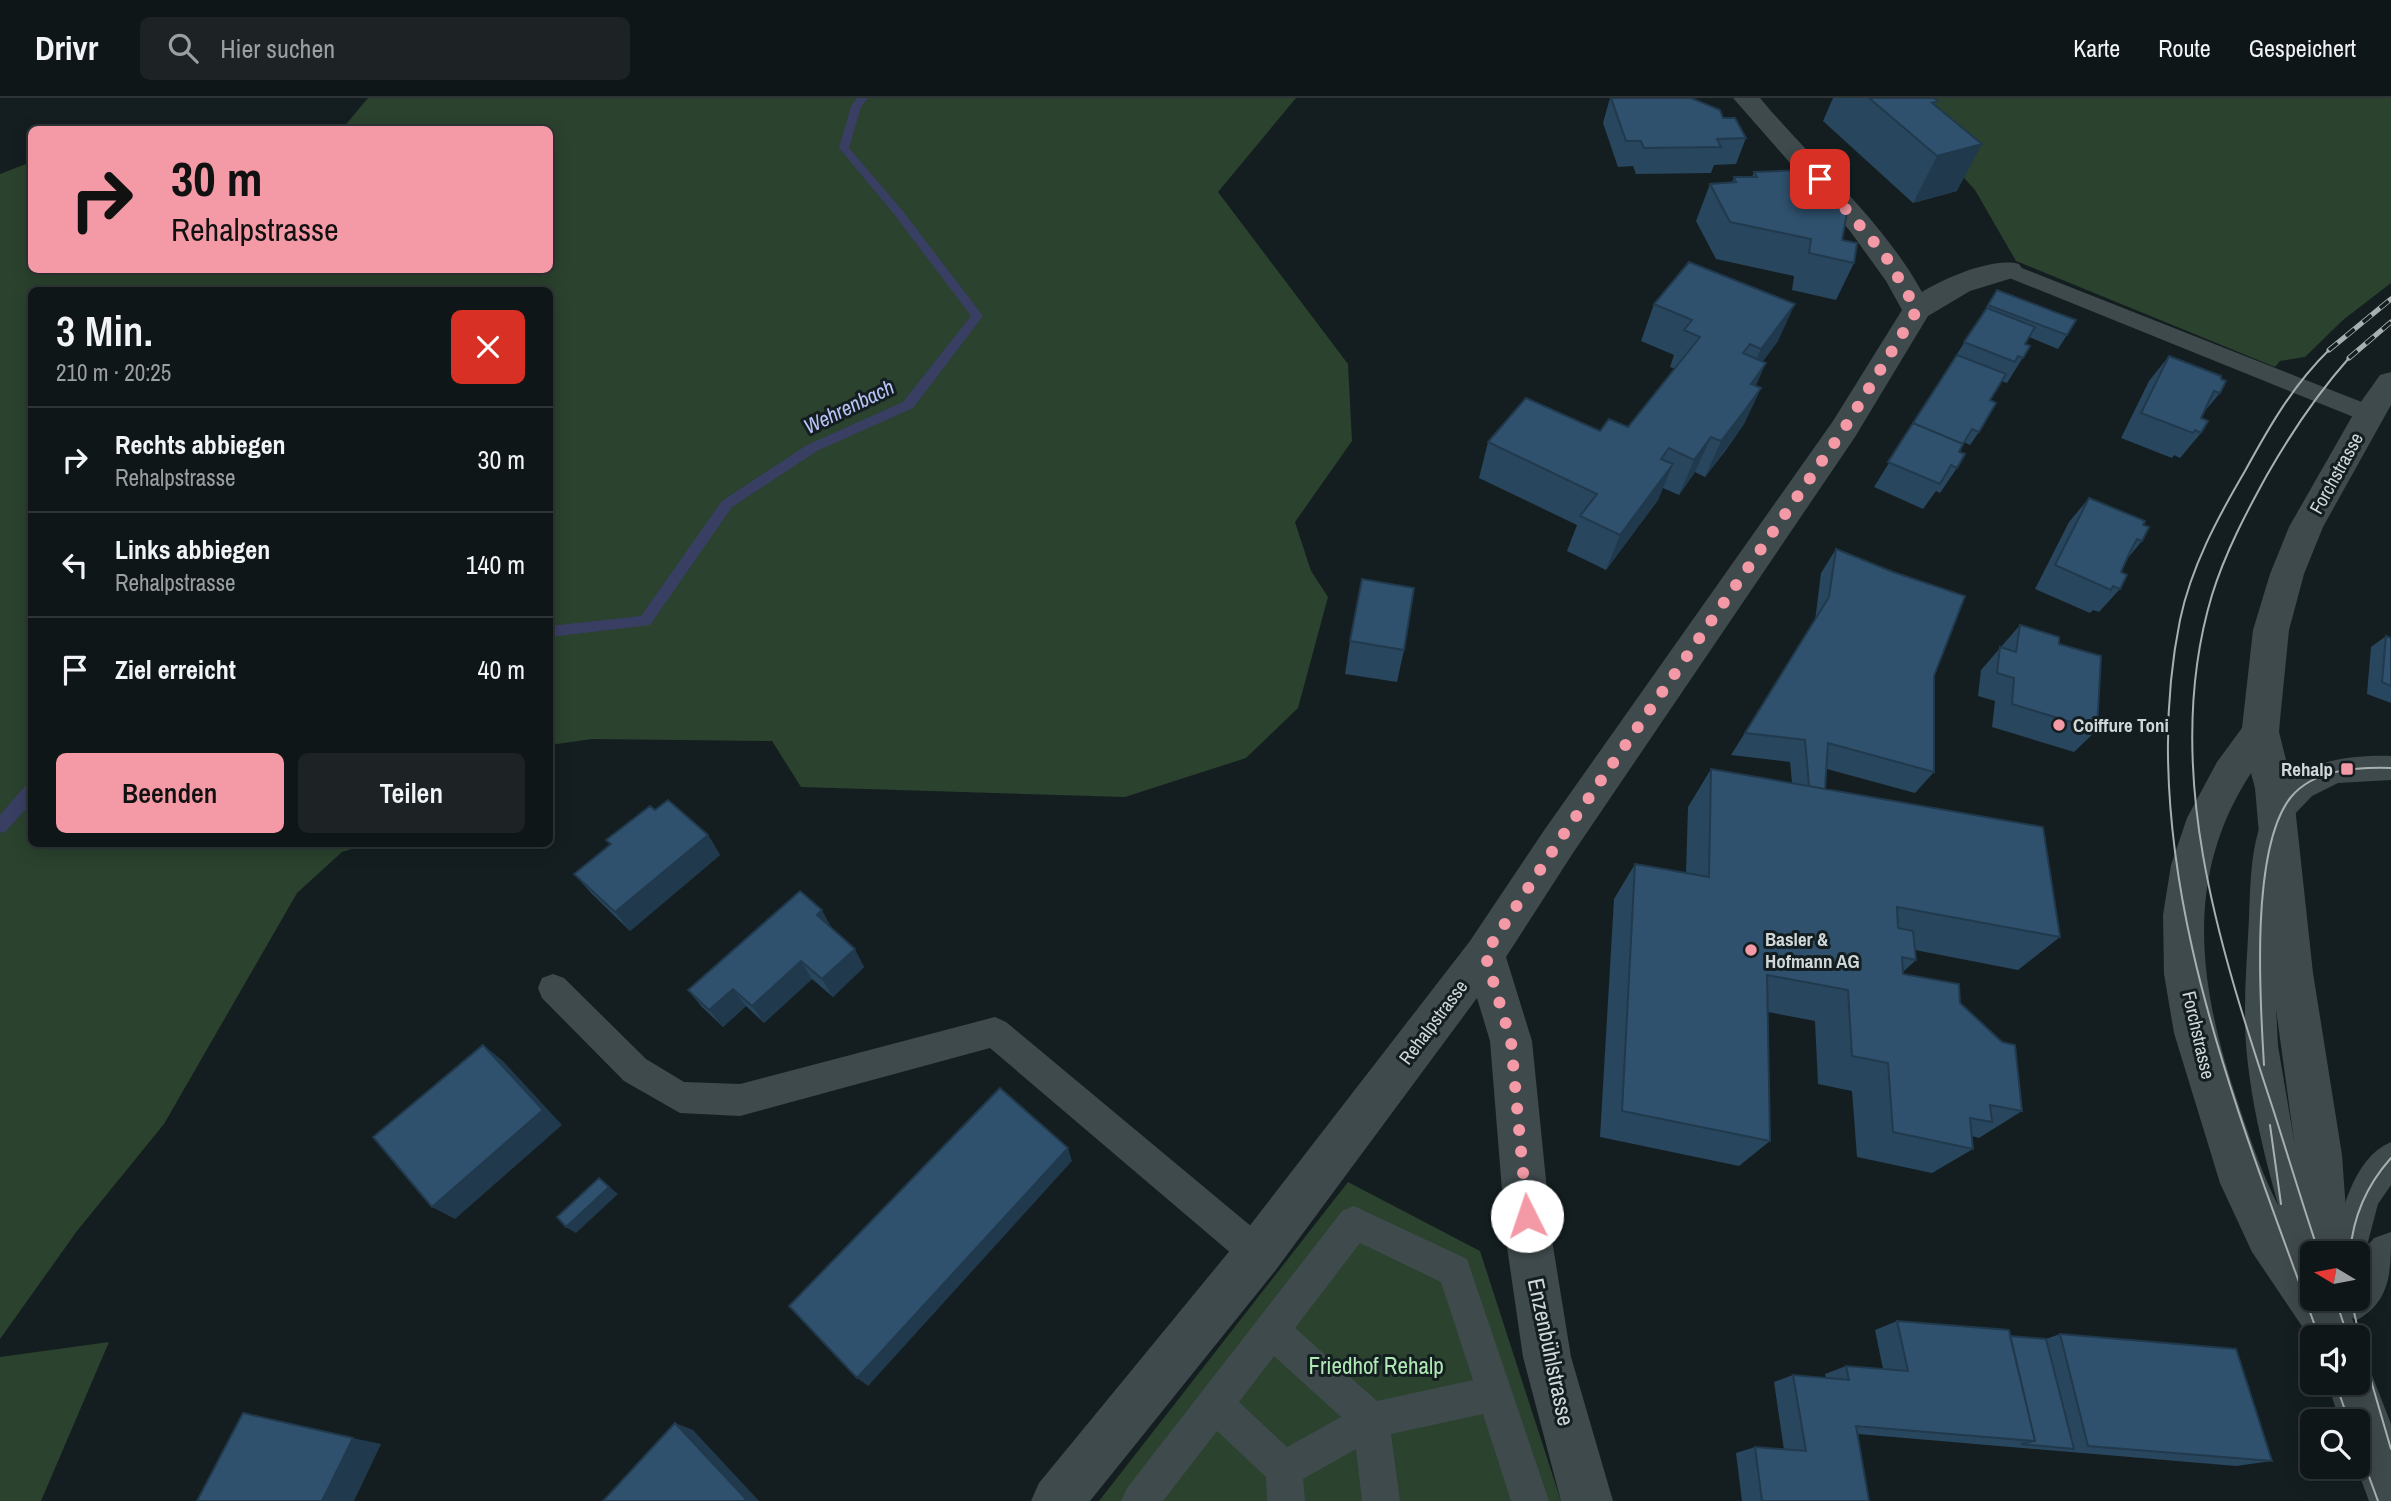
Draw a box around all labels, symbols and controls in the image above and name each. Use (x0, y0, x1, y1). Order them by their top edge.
search box (140, 17, 630, 80)
text: Drivr (35, 26, 98, 70)
icon: search (164, 29, 202, 67)
text: Hier suchen (220, 31, 335, 66)
text: Karte (2073, 32, 2120, 64)
text: Route (2158, 32, 2211, 64)
text: Gespeichert (2249, 32, 2356, 64)
text: 30 m (171, 145, 263, 211)
pin (1790, 149, 1850, 209)
icon: right (56, 154, 147, 245)
icon: arrive (1801, 160, 1839, 198)
text: Rehalpstrasse (171, 208, 339, 251)
text: 3 Min. (56, 303, 153, 359)
button: close (451, 310, 525, 384)
text: 210 m · 20:25 (56, 357, 171, 388)
water label: Wehrenbach (799, 372, 899, 441)
text: Rechts abbiegen (115, 427, 286, 462)
street label: Forchstrasse (2303, 428, 2369, 518)
icon: right (56, 441, 94, 479)
text: 30 m (478, 442, 525, 477)
text: Rehalpstrasse (115, 462, 236, 493)
text: Links abbiegen (115, 532, 270, 567)
icon: left (56, 546, 94, 584)
text: 140 m (466, 547, 525, 582)
text: Rehalpstrasse (115, 567, 236, 598)
icon: arrive (56, 651, 94, 689)
text: Ziel erreicht (115, 652, 236, 687)
text: 40 m (478, 652, 525, 687)
place label: Coiffure Toni (2073, 712, 2169, 738)
marker: Coiffure Toni (2051, 717, 2067, 733)
button: Beenden (56, 753, 284, 833)
button: Teilen (298, 753, 525, 833)
place label: Rehalp (2281, 756, 2333, 782)
marker: Rehalp (2339, 761, 2355, 777)
place label: Basler & Hofmann AG (1765, 926, 1860, 974)
marker: Basler & Hofmann AG (1743, 942, 1759, 958)
street label: Rehalpstrasse (1393, 974, 1473, 1070)
street label: Forchstrasse (2176, 989, 2222, 1081)
position arrow (1490, 1179, 1564, 1253)
north arrow (2300, 1241, 2370, 1311)
map controls (2300, 1241, 2370, 1479)
street label: Enzenbühlstrasse (1521, 1275, 1582, 1428)
button: sound (2300, 1325, 2370, 1395)
park label: Friedhof Rehalp (1308, 1350, 1444, 1381)
button: search (2300, 1409, 2370, 1479)

